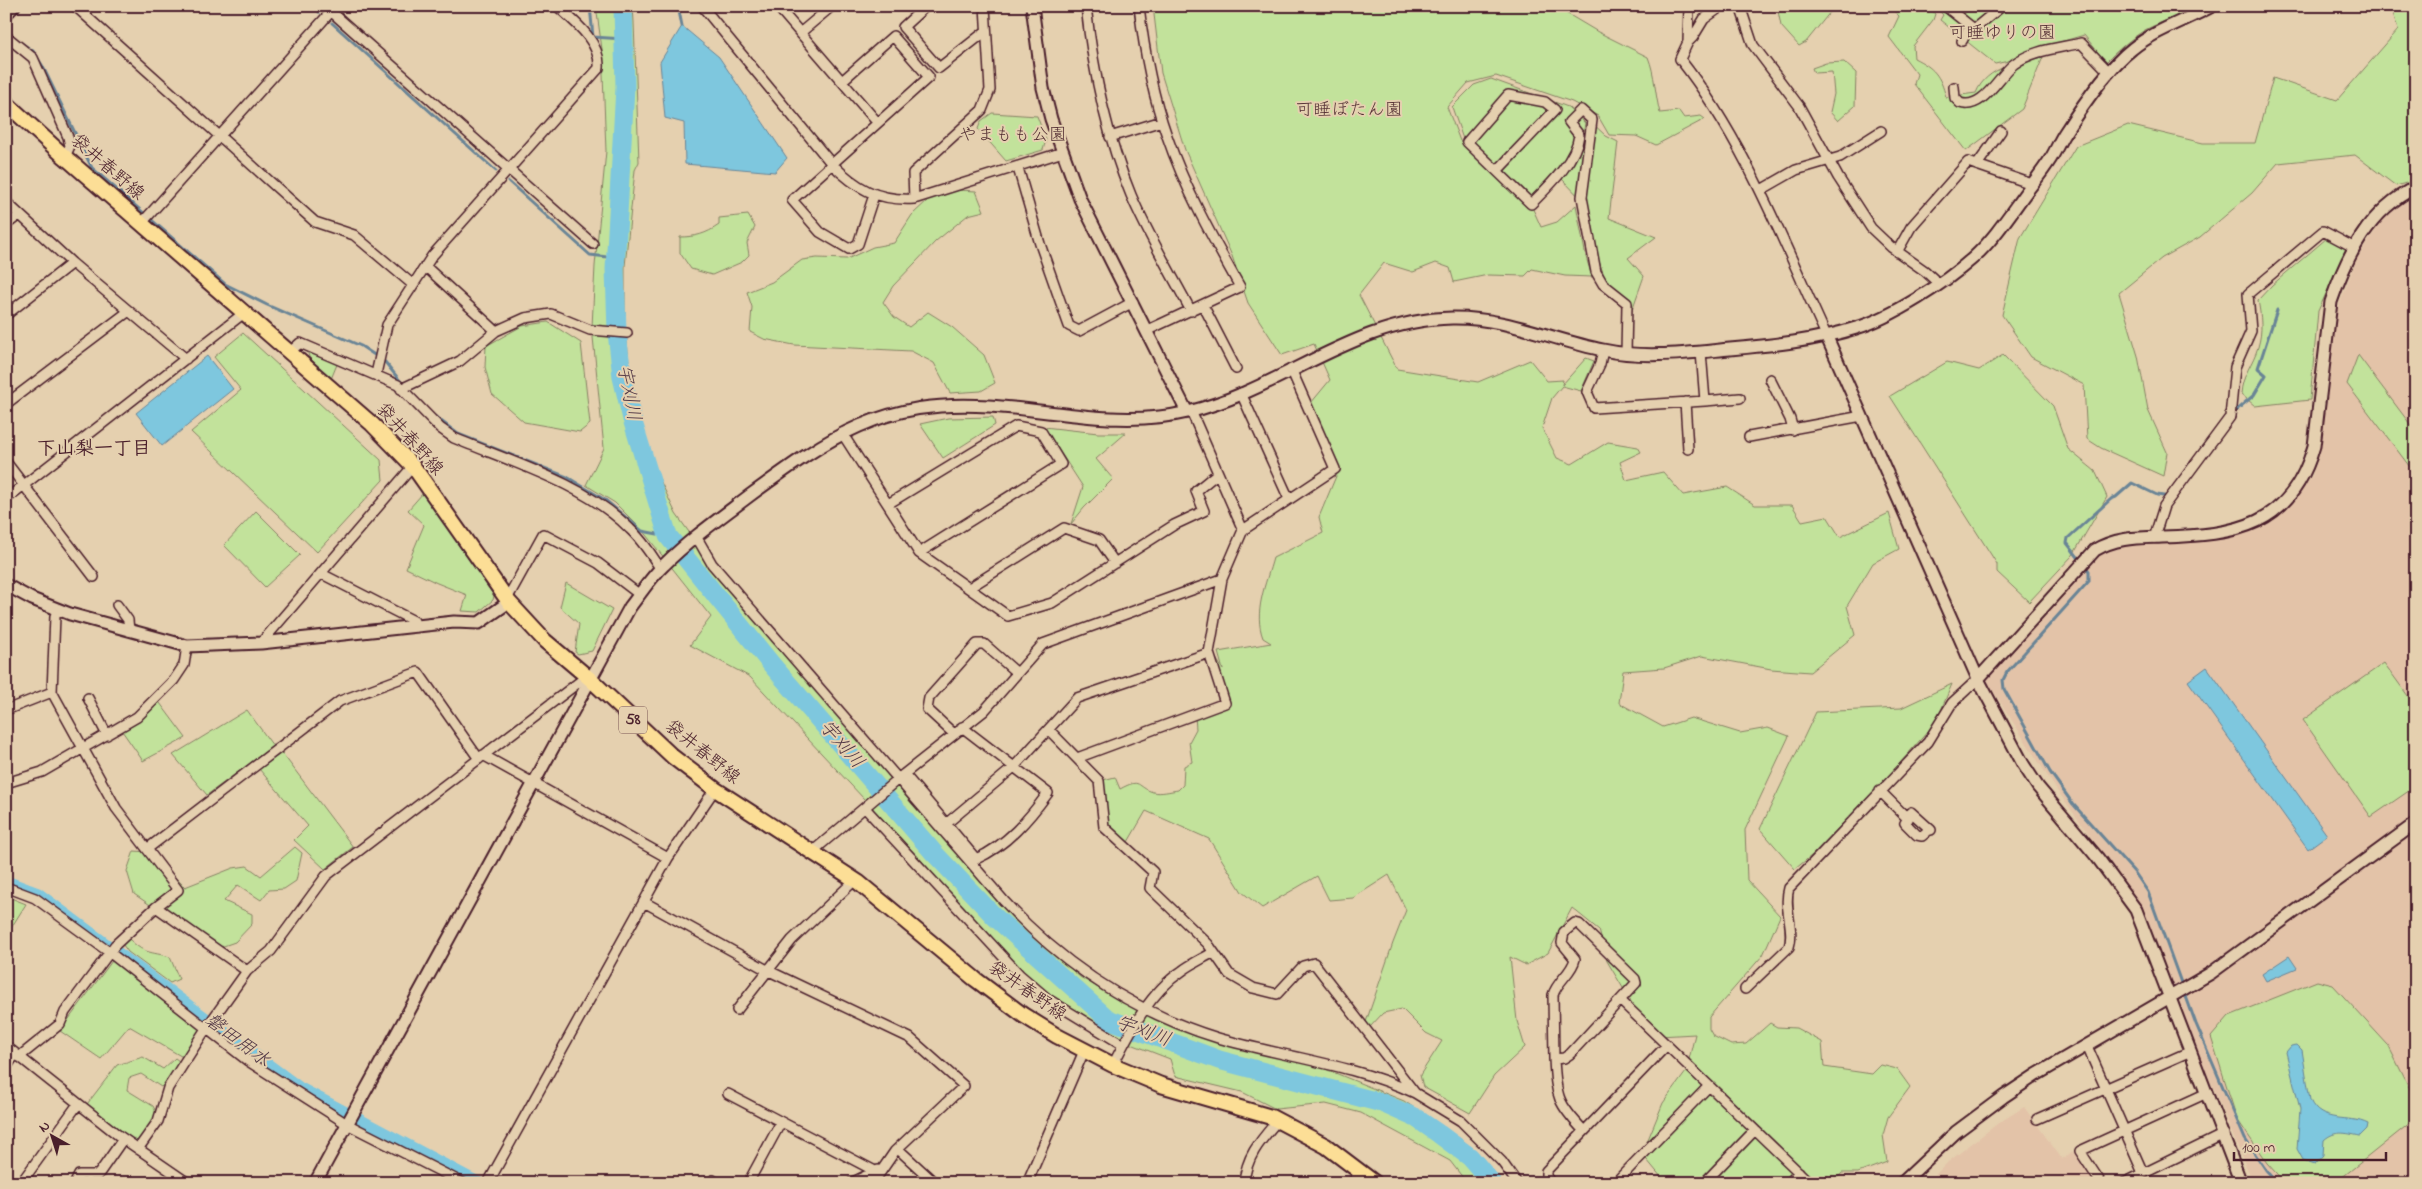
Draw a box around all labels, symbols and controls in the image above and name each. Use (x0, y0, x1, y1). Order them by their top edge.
park label: 可睡ゆりの園 (1948, 21, 2056, 47)
park label: 可睡ぼたん園 (1295, 98, 1403, 124)
park label: やまもも公園 (959, 123, 1067, 149)
street label: 袋井春野線 (65, 129, 149, 207)
water label: 宇刈川 (609, 362, 647, 424)
street label: 袋井春野線 (369, 398, 449, 482)
district label: 下山梨一丁目 (37, 436, 151, 463)
road number: 58 (619, 706, 647, 734)
street label: 袋井春野線 (659, 715, 745, 791)
water label: 宇刈川 (812, 715, 870, 775)
street label: 袋井春野線 (983, 956, 1071, 1028)
water label: 磐田用水 (199, 1007, 275, 1075)
water label: 宇刈川 (1112, 1010, 1174, 1054)
north arrow (28, 1112, 78, 1162)
text: N (34, 1116, 55, 1138)
scale bar (2234, 1129, 2387, 1161)
text: 100 m (2242, 1137, 2275, 1159)

